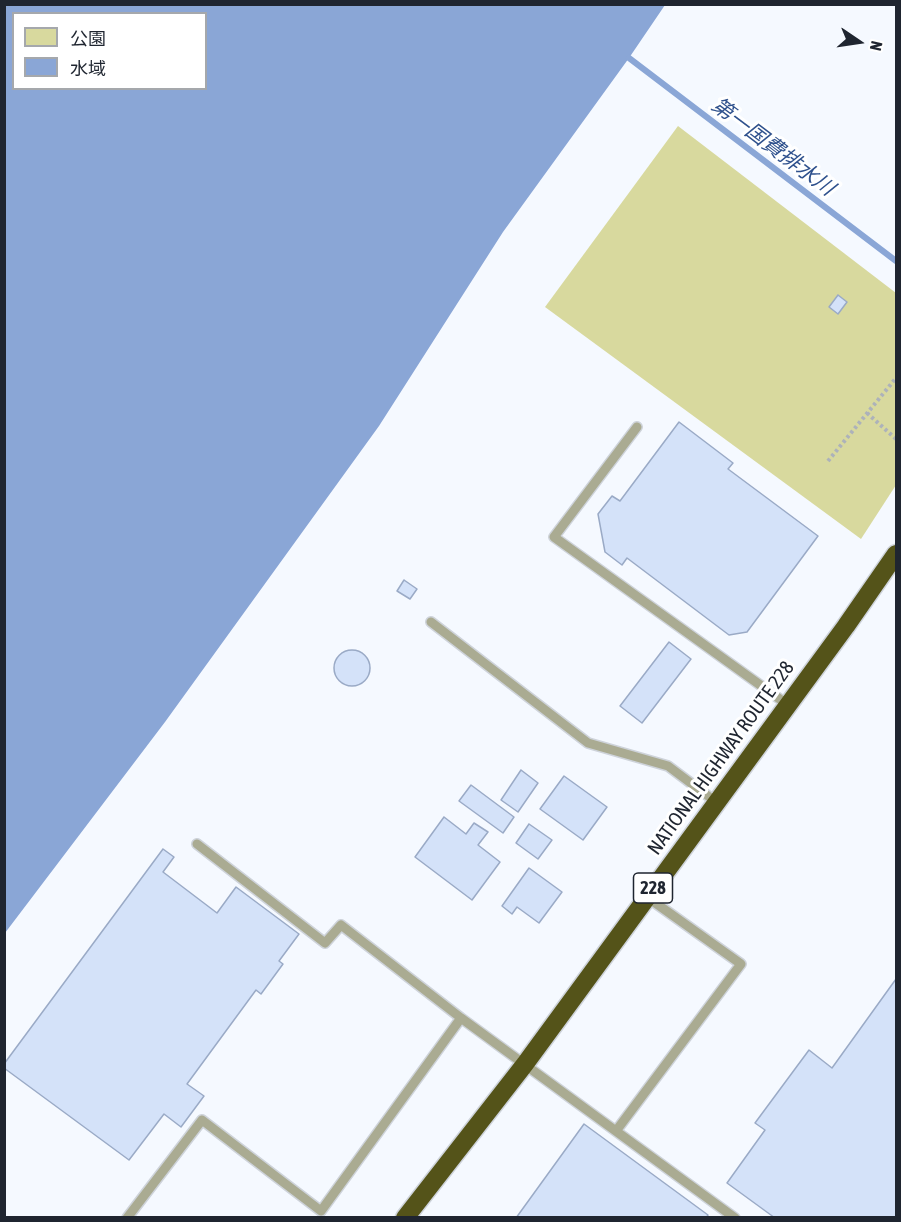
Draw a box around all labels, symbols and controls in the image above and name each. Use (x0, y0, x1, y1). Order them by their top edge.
legend (12, 12, 207, 90)
north arrow (829, 12, 889, 72)
text: 公園 (70, 28, 106, 49)
text: N (867, 39, 886, 53)
text: 水域 (70, 58, 106, 79)
water label: 第一国費排水川 (707, 93, 839, 201)
street label: NATIONAL HIGHWAY ROUTE 228 (643, 657, 799, 859)
road number: 228 (634, 873, 672, 903)

